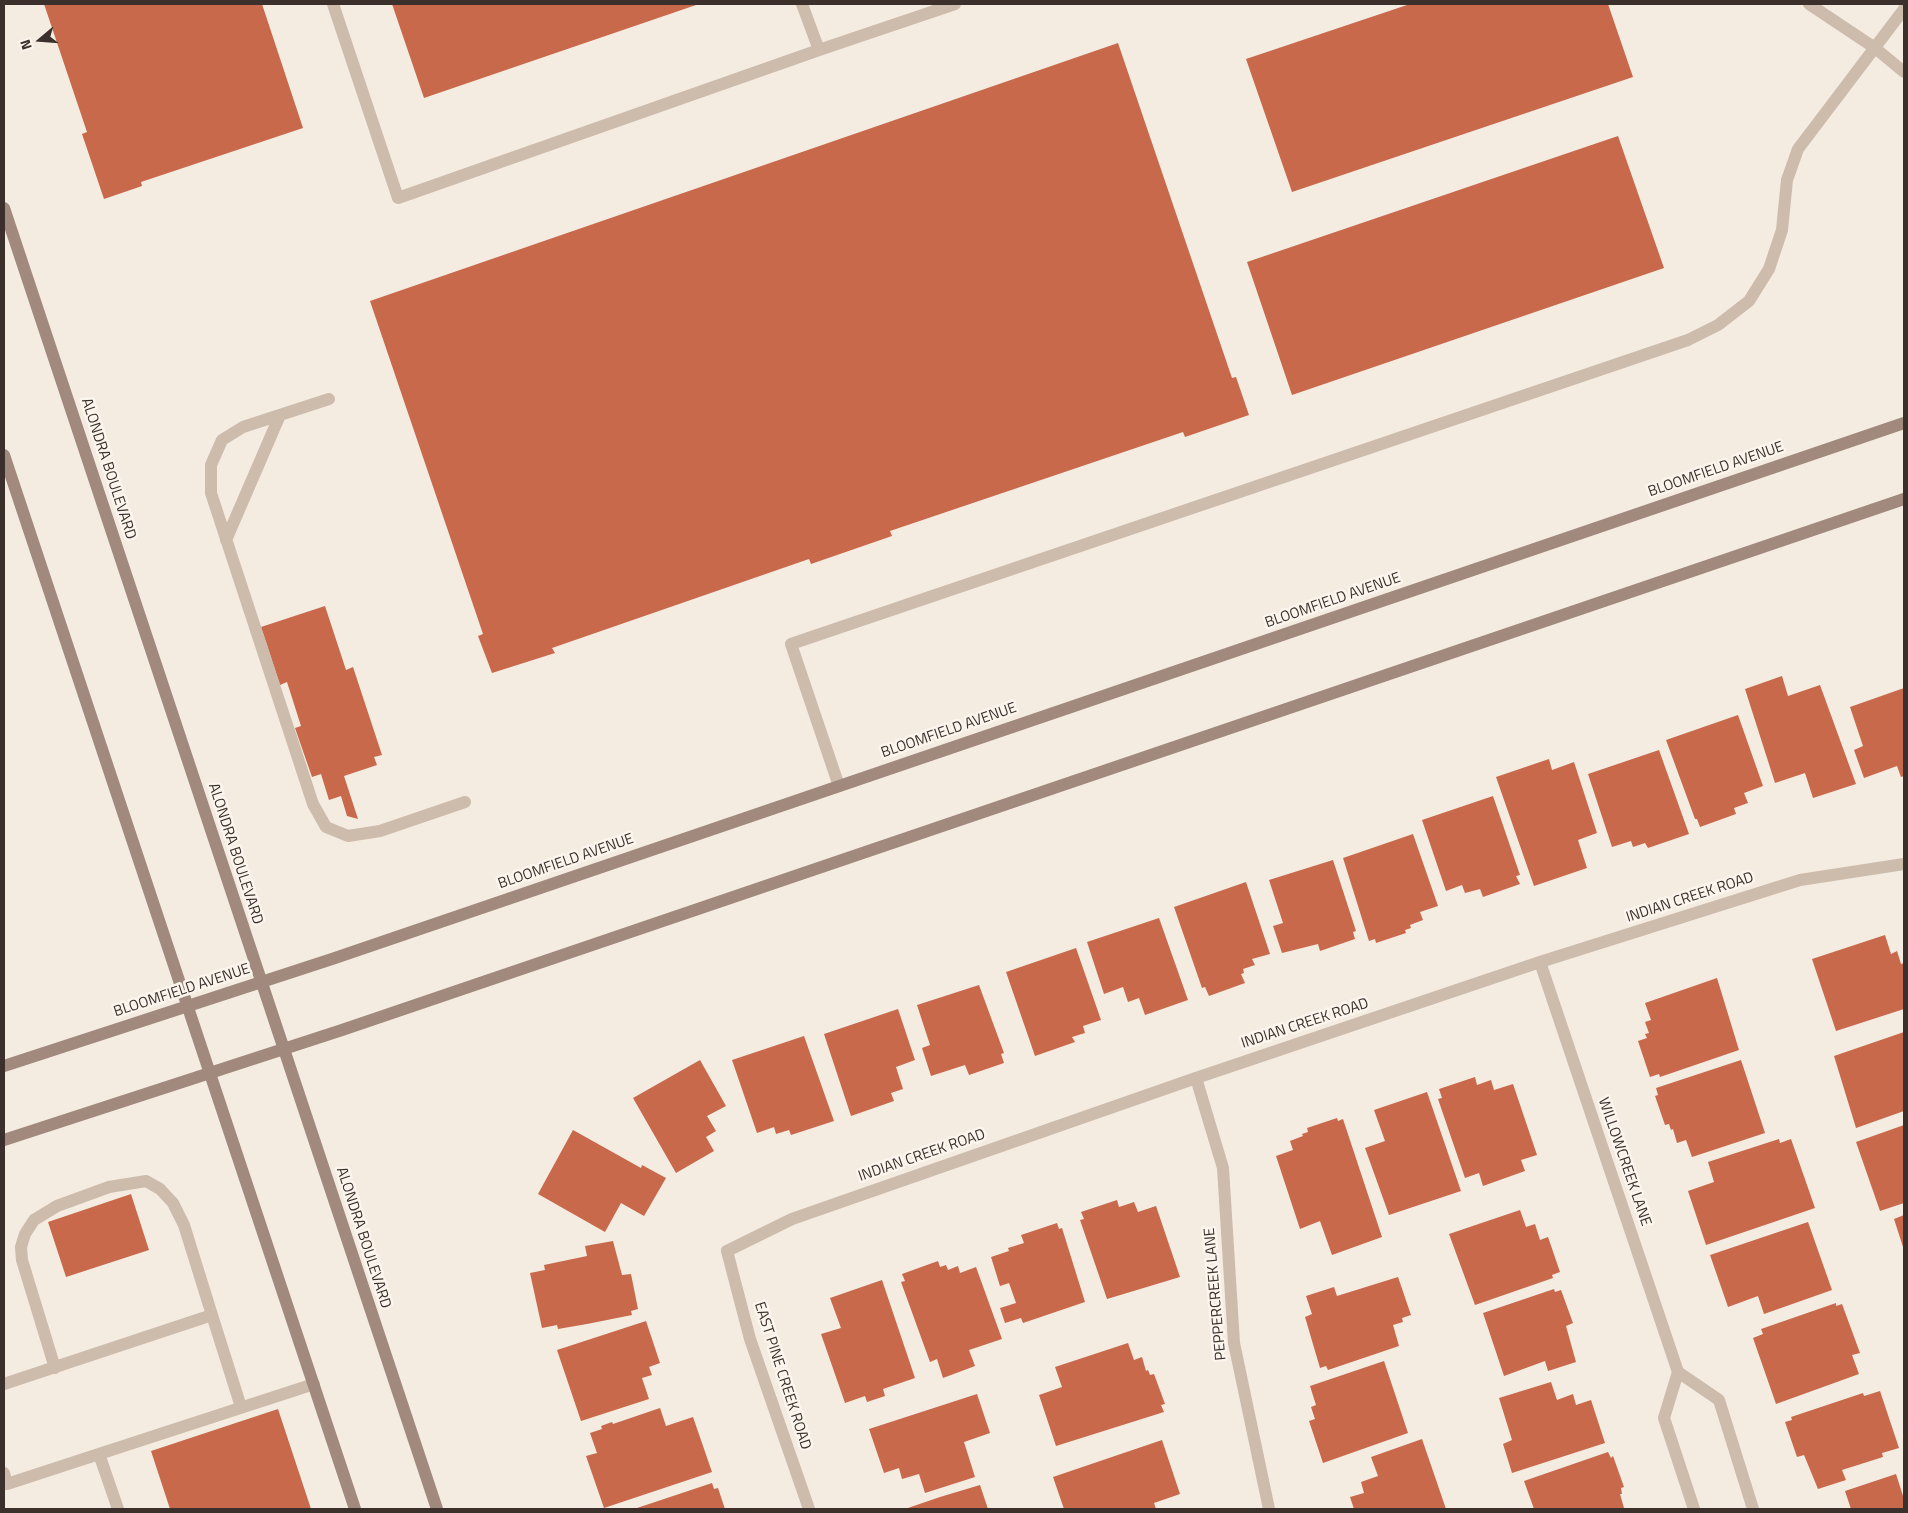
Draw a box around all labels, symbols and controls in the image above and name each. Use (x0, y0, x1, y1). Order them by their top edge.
north arrow (15, 15, 65, 65)
text: N (14, 37, 37, 53)
street label: ALONDRA BOULEVARD (77, 396, 139, 542)
street label: BLOOMFIELD AVENUE (1646, 438, 1786, 502)
street label: BLOOMFIELD AVENUE (1263, 569, 1403, 633)
street label: BLOOMFIELD AVENUE (879, 699, 1019, 763)
street label: ALONDRA BOULEVARD (204, 781, 266, 927)
street label: BLOOMFIELD AVENUE (496, 830, 636, 894)
street label: INDIAN CREEK ROAD (1624, 869, 1756, 927)
street label: BLOOMFIELD AVENUE (112, 960, 252, 1022)
street label: INDIAN CREEK ROAD (1239, 995, 1371, 1053)
street label: WILLOWCREEK LANE (1594, 1095, 1654, 1229)
street label: INDIAN CREEK ROAD (856, 1126, 988, 1186)
street label: ALONDRA BOULEVARD (332, 1165, 394, 1311)
street label: PEPPERCREEK LANE (1201, 1227, 1231, 1361)
street label: EAST PINE CREEK ROAD (750, 1300, 814, 1452)

